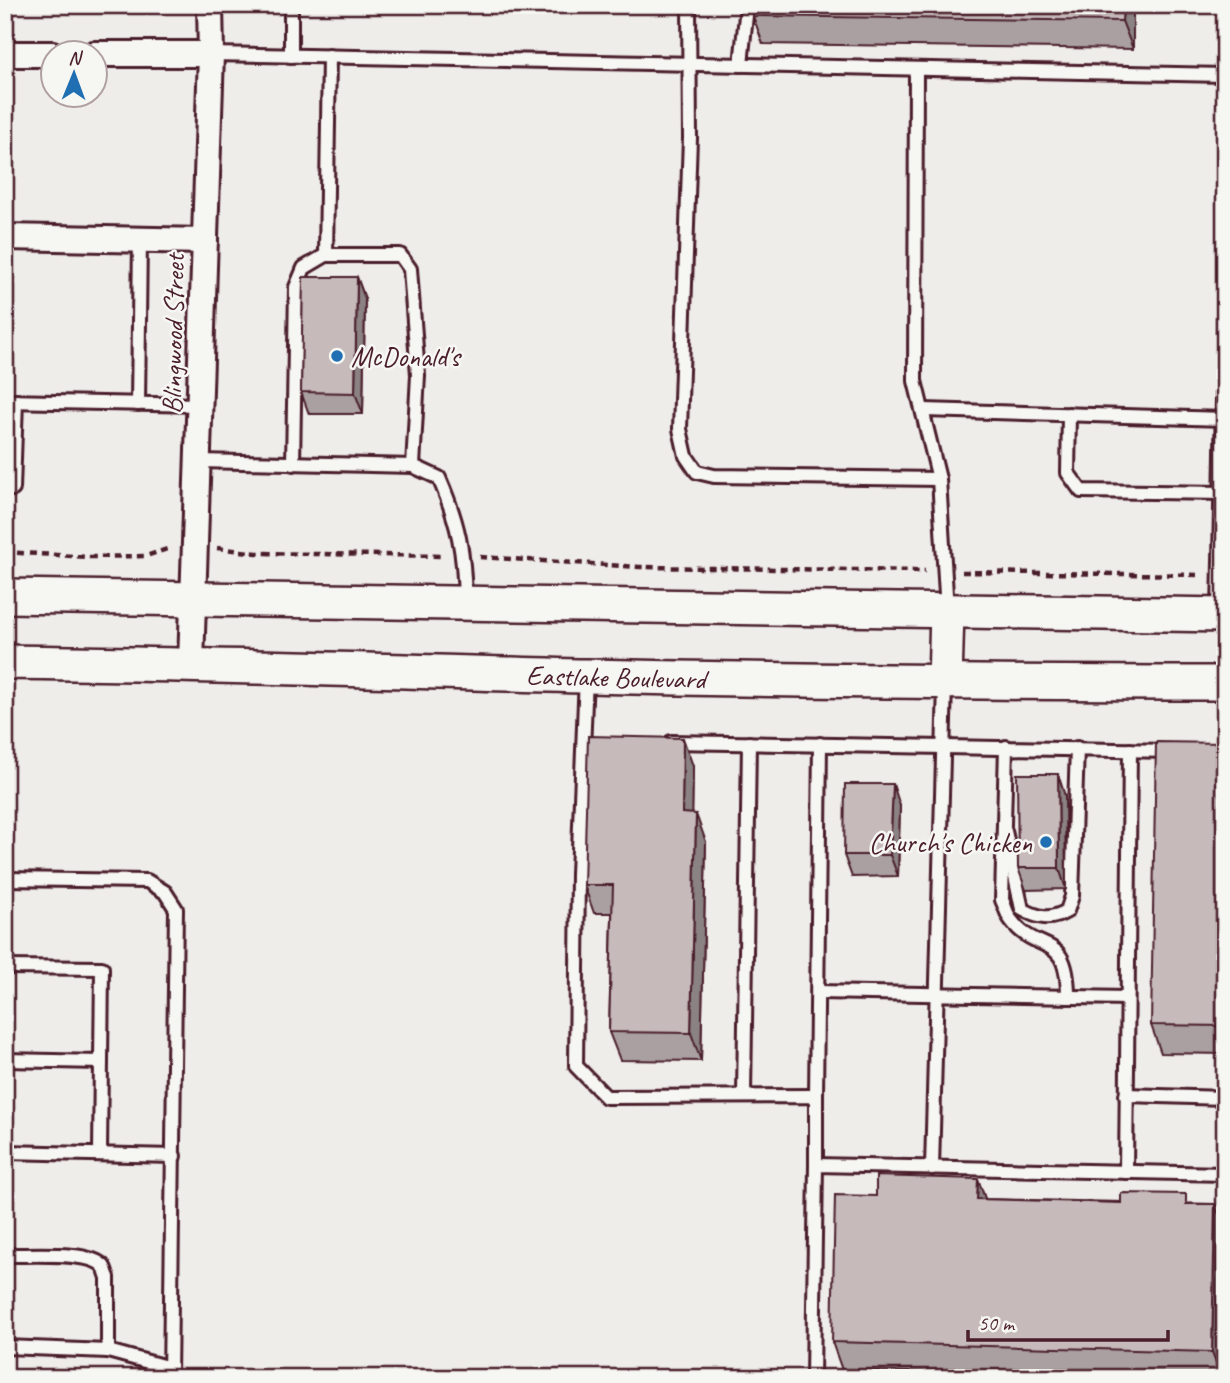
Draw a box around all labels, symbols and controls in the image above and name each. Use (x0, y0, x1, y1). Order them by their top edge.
north arrow (38, 38, 108, 108)
text: N (68, 46, 84, 70)
street label: Blingwood Street (154, 251, 192, 414)
place label: McDonald's (351, 339, 462, 374)
marker: McDonald's (329, 348, 345, 364)
street label: Eastlake Boulevard (526, 657, 710, 696)
place label: Church's Chicken (869, 825, 1032, 860)
marker: Church's Chicken (1038, 834, 1054, 850)
scale bar (968, 1299, 1167, 1343)
text: 50 m (978, 1310, 1016, 1336)

